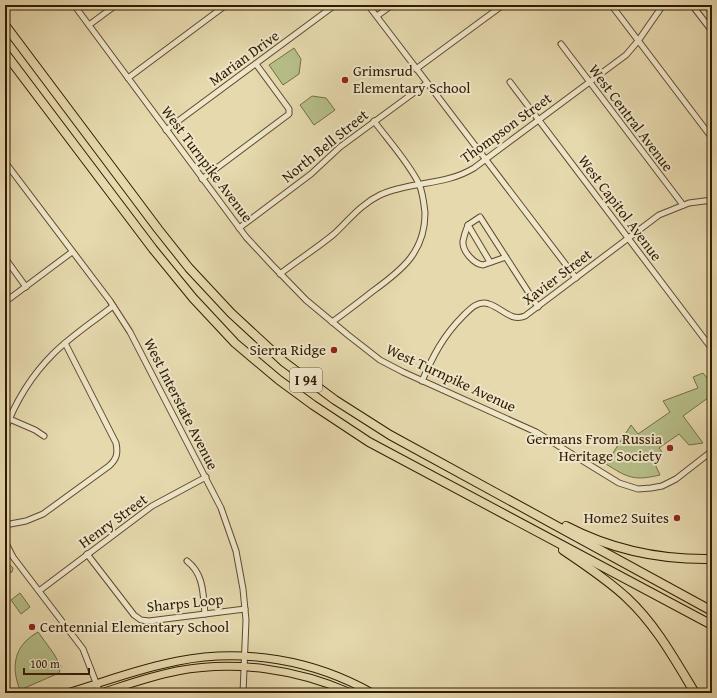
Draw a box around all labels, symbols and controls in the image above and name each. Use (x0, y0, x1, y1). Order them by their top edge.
street label: Marian Drive (204, 25, 283, 90)
place label: Grimsrud Elementary School (353, 60, 471, 98)
street label: West Central Avenue (584, 60, 679, 176)
marker: Grimsrud Elementary School (340, 75, 350, 85)
street label: Thompson Street (456, 87, 556, 168)
street label: West Turnpike Avenue (157, 101, 258, 226)
street label: North Bell Street (277, 104, 373, 187)
street label: West Capitol Avenue (574, 150, 667, 265)
street label: Xavier Street (518, 243, 596, 310)
street label: West Interstate Avenue (139, 334, 224, 473)
street label: West Turnpike Avenue (383, 338, 520, 417)
place label: Sierra Ridge (249, 339, 326, 360)
marker: Sierra Ridge (329, 345, 339, 355)
road number: I 94 (290, 368, 322, 392)
place label: Germans From Russia Heritage Society (526, 428, 663, 466)
marker: Germans From Russia Heritage Society (665, 443, 675, 453)
street label: Henry Street (74, 488, 152, 553)
place label: Home2 Suites (584, 507, 669, 528)
marker: Home2 Suites (672, 513, 682, 523)
street label: Sharps Loop (146, 588, 224, 617)
place label: Centennial Elementary School (40, 616, 229, 637)
marker: Centennial Elementary School (27, 622, 37, 632)
scale bar (24, 650, 89, 676)
text: 100 m (30, 655, 60, 672)

